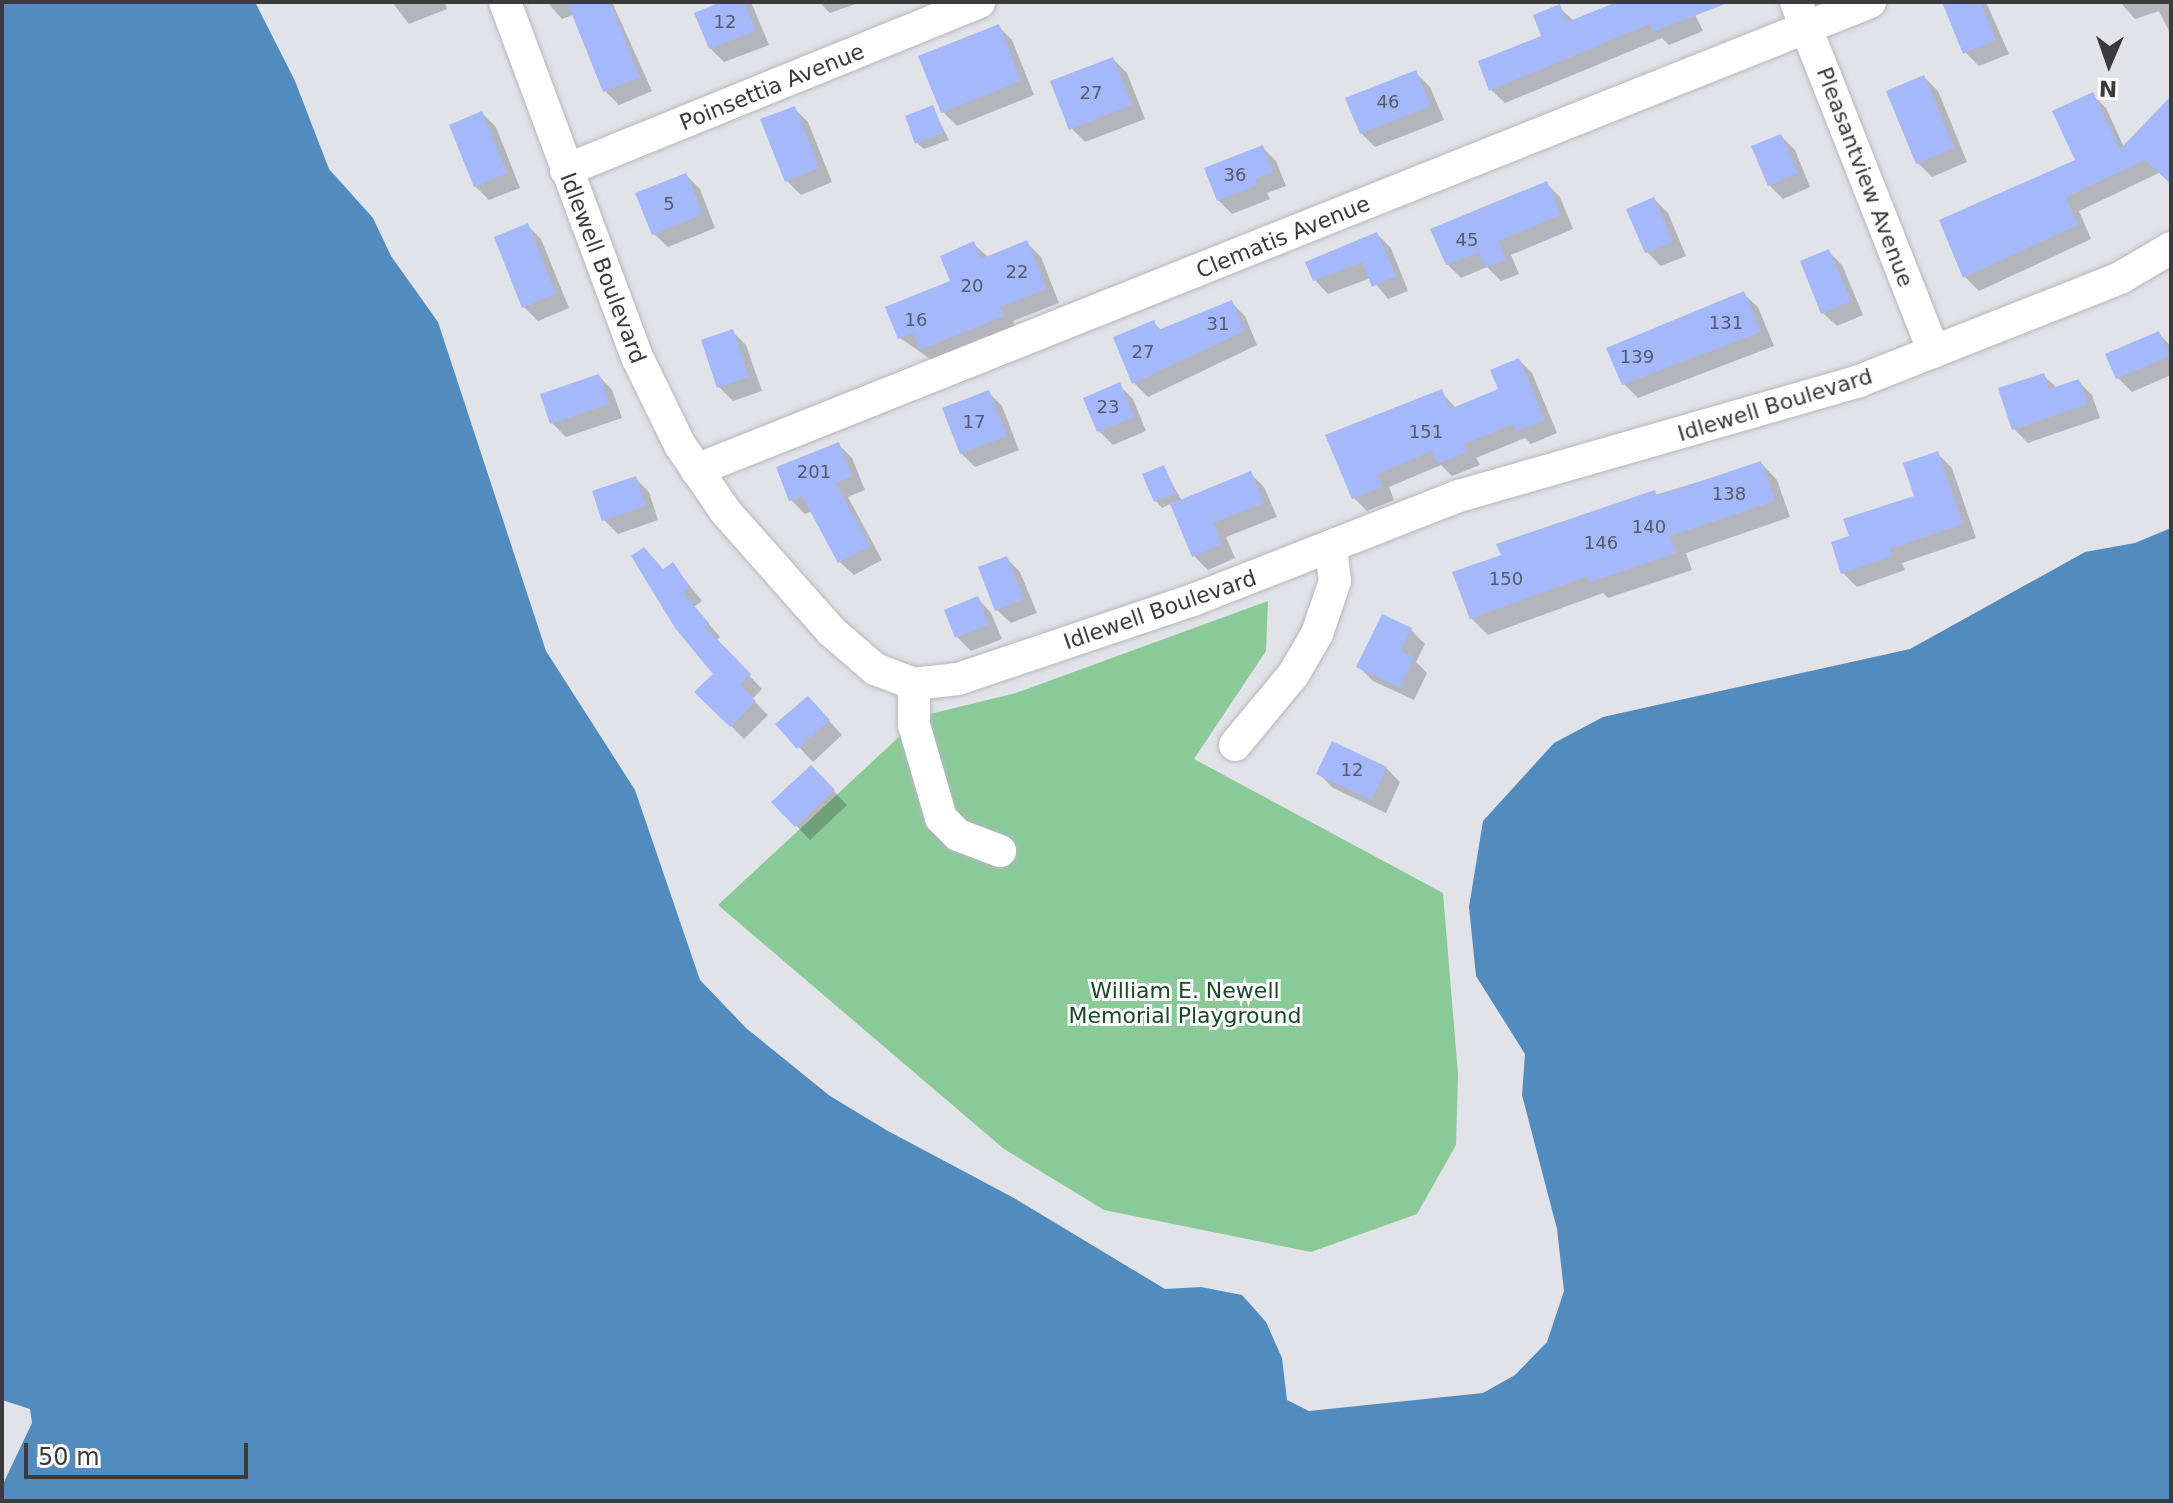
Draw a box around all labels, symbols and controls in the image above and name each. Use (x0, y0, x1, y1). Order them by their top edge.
house number: 12 (714, 11, 736, 33)
north arrow (2069, 24, 2149, 104)
street label: Poinsettia Avenue (676, 38, 868, 136)
street label: Pleasantview Avenue (1811, 63, 1919, 291)
text: N (2099, 76, 2118, 101)
house number: 27 (1080, 82, 1102, 104)
house number: 46 (1377, 91, 1399, 113)
house number: 36 (1224, 164, 1246, 186)
street label: Idlewell Boulevard (554, 169, 652, 367)
street label: Clematis Avenue (1192, 190, 1374, 284)
house number: 5 (663, 193, 675, 215)
house number: 45 (1456, 229, 1478, 251)
house number: 22 (1006, 261, 1028, 283)
house number: 20 (961, 275, 983, 297)
house number: 16 (905, 309, 927, 331)
house number: 131 (1709, 312, 1743, 334)
house number: 31 (1207, 313, 1229, 335)
house number: 27 (1132, 341, 1154, 363)
house number: 139 (1620, 346, 1654, 368)
street label: Idlewell Boulevard (1674, 363, 1876, 447)
house number: 23 (1097, 396, 1119, 418)
house number: 17 (963, 411, 985, 433)
house number: 151 (1409, 421, 1443, 443)
house number: 201 (797, 461, 831, 483)
house number: 138 (1712, 483, 1746, 505)
house number: 140 (1632, 516, 1666, 538)
house number: 146 (1584, 532, 1618, 554)
street label: Idlewell Boulevard (1060, 565, 1260, 655)
house number: 150 (1489, 568, 1523, 590)
house number: 12 (1341, 759, 1363, 781)
park label: William E. Newell Memorial Playground (1069, 977, 1301, 1028)
scale bar (28, 1427, 252, 1477)
text: 50 m (38, 1443, 100, 1471)

